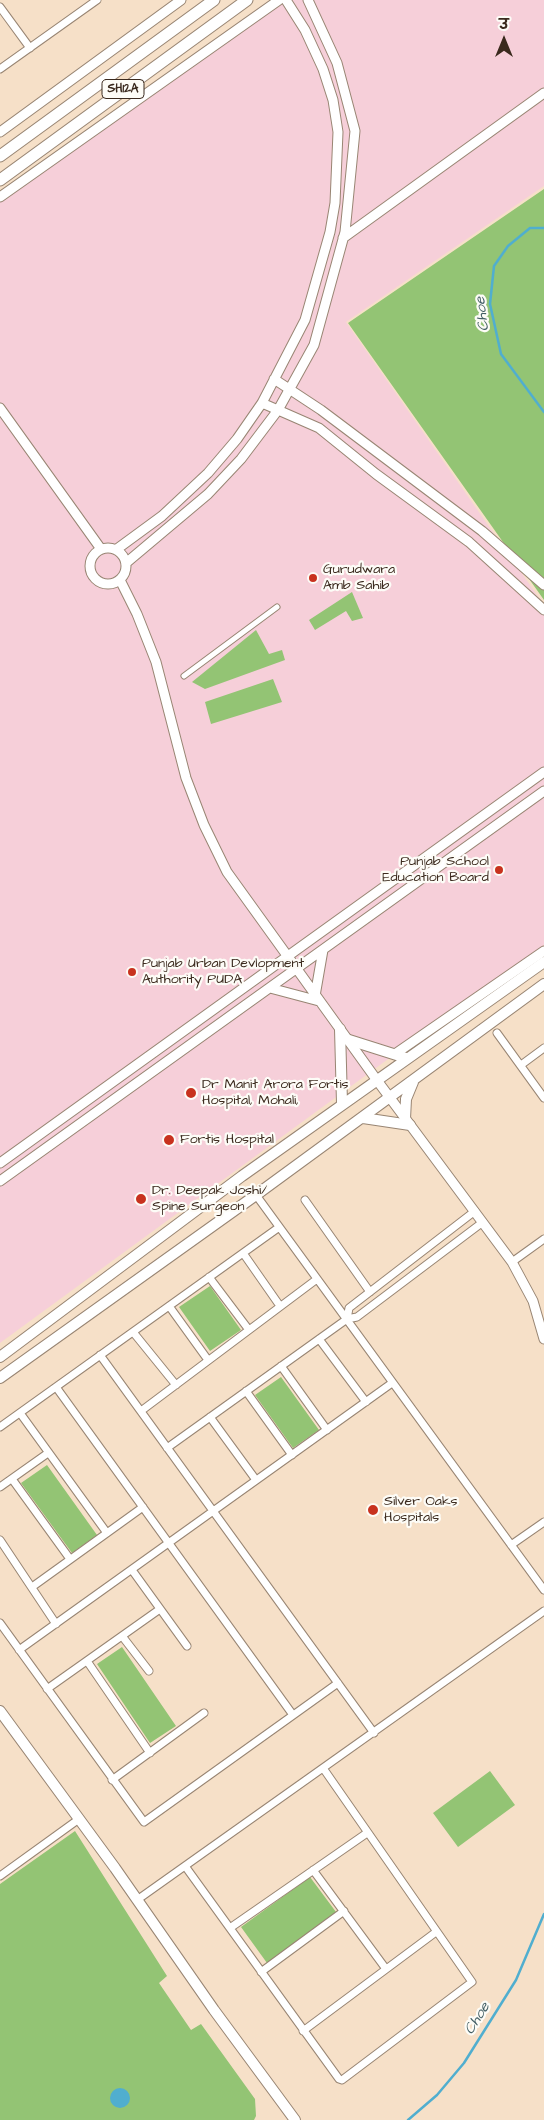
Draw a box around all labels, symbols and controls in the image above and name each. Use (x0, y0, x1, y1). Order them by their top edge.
north arrow (479, 15, 529, 65)
text: उ (499, 15, 509, 35)
road number: SH12A (102, 80, 144, 98)
water label: Choe (472, 296, 494, 332)
place label: Gurudwara Amb Sahib (323, 562, 395, 594)
marker: Gurudwara Amb Sahib (307, 572, 319, 584)
place label: Punjab School Education Board (382, 854, 489, 886)
marker: Punjab School Education Board (493, 864, 505, 876)
place label: Punjab Urban Devlopment Authority PUDA (142, 956, 304, 989)
marker: Punjab Urban Devlopment Authority PUDA (126, 966, 138, 978)
place label: Dr Manit Arora Fortis Hospital, Mohali, (202, 1077, 349, 1110)
marker: Dr Manit Arora Fortis Hospital, Mohali, (184, 1086, 198, 1100)
place label: Fortis Hospital (180, 1132, 274, 1148)
marker: Fortis Hospital (162, 1133, 176, 1147)
place label: Dr. Deepak Joshi/ Spine Surgeon (152, 1183, 267, 1216)
marker: Dr. Deepak Joshi/ Spine Surgeon (134, 1192, 148, 1206)
place label: Silver Oaks Hospitals (384, 1494, 458, 1526)
marker: Silver Oaks Hospitals (366, 1503, 380, 1517)
water label: Choe (461, 2000, 495, 2038)

